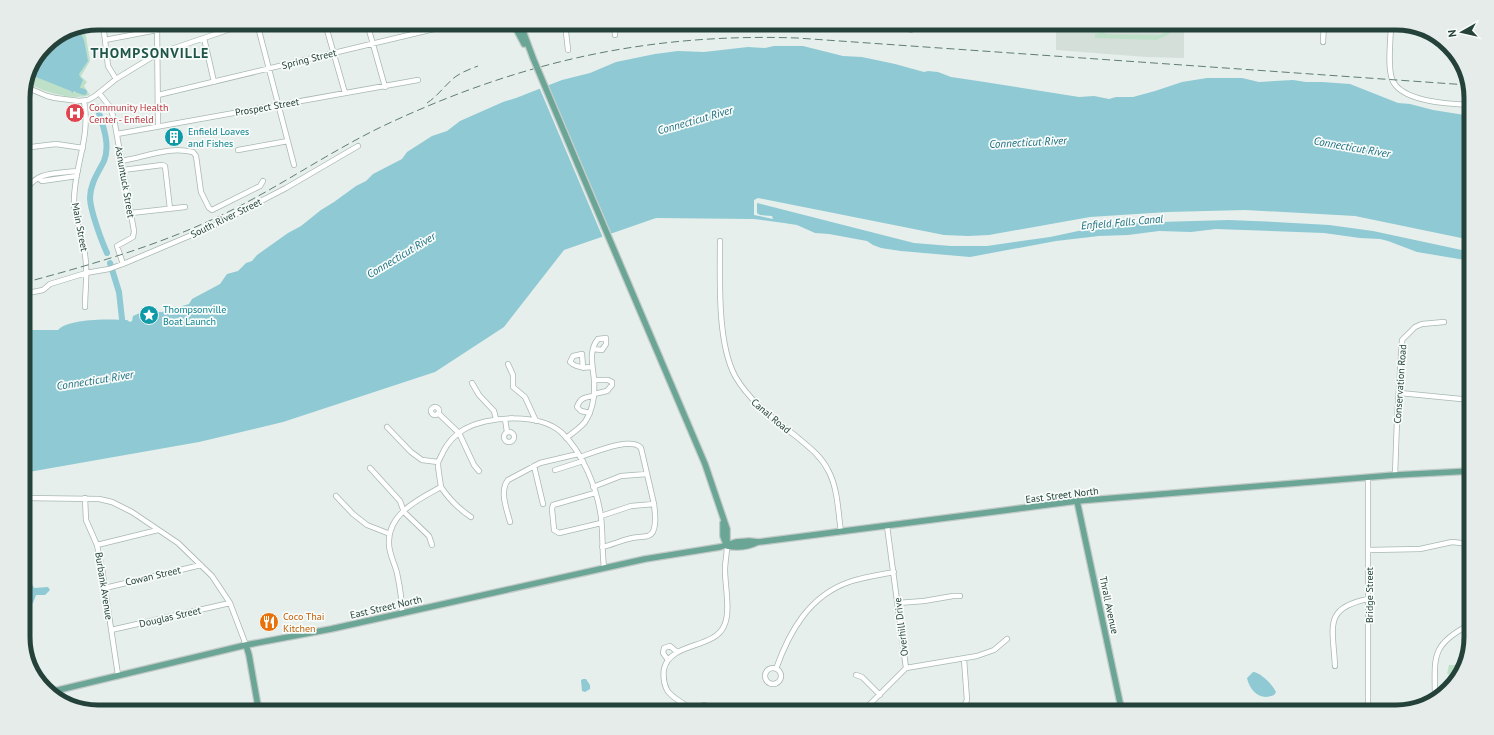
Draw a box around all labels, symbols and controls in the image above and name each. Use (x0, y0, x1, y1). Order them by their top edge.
north arrow (1442, 12, 1482, 52)
text: N (1445, 29, 1460, 38)
district label: THOMPSONVILLE (91, 44, 209, 62)
street label: Spring Street (280, 46, 338, 72)
street label: Prospect Street (234, 95, 301, 119)
place label: Community Health Center - Enfield (89, 101, 168, 126)
hospital icon: Community Health Center - Enfield (64, 102, 86, 124)
water label: Connecticut River (656, 102, 736, 137)
place label: Enfield Loaves and Fishes (188, 125, 249, 150)
building icon: Enfield Loaves and Fishes (163, 126, 185, 148)
water label: Connecticut River (989, 133, 1068, 151)
water label: Connecticut River (1313, 133, 1393, 161)
street label: Asnuntuck Street (112, 145, 138, 219)
street label: South River Street (188, 195, 264, 241)
street label: Main Street (69, 202, 91, 253)
water label: Enfield Falls Canal (1080, 211, 1164, 233)
water label: Connecticut River (364, 228, 439, 281)
place label: Thompsonville Boat Launch (163, 303, 226, 328)
place icon: Thompsonville Boat Launch (138, 304, 160, 326)
street label: Conservation Road (1391, 344, 1409, 424)
water label: Connecticut River (56, 367, 136, 393)
street label: Canal Road (749, 396, 793, 436)
street label: East Street North (1025, 484, 1099, 506)
street label: Burbank Avenue (92, 551, 116, 621)
street label: Cowan Street (124, 563, 183, 589)
street label: Bridge Street (1363, 566, 1376, 623)
street label: Thrall Avenue (1097, 575, 1121, 635)
street label: East Street North (349, 592, 423, 622)
street label: Overhill Drive (891, 597, 911, 657)
street label: Douglas Street (138, 603, 203, 630)
place label: Coco Thai Kitchen (283, 610, 324, 635)
restaurant icon: Coco Thai Kitchen (258, 611, 280, 633)

